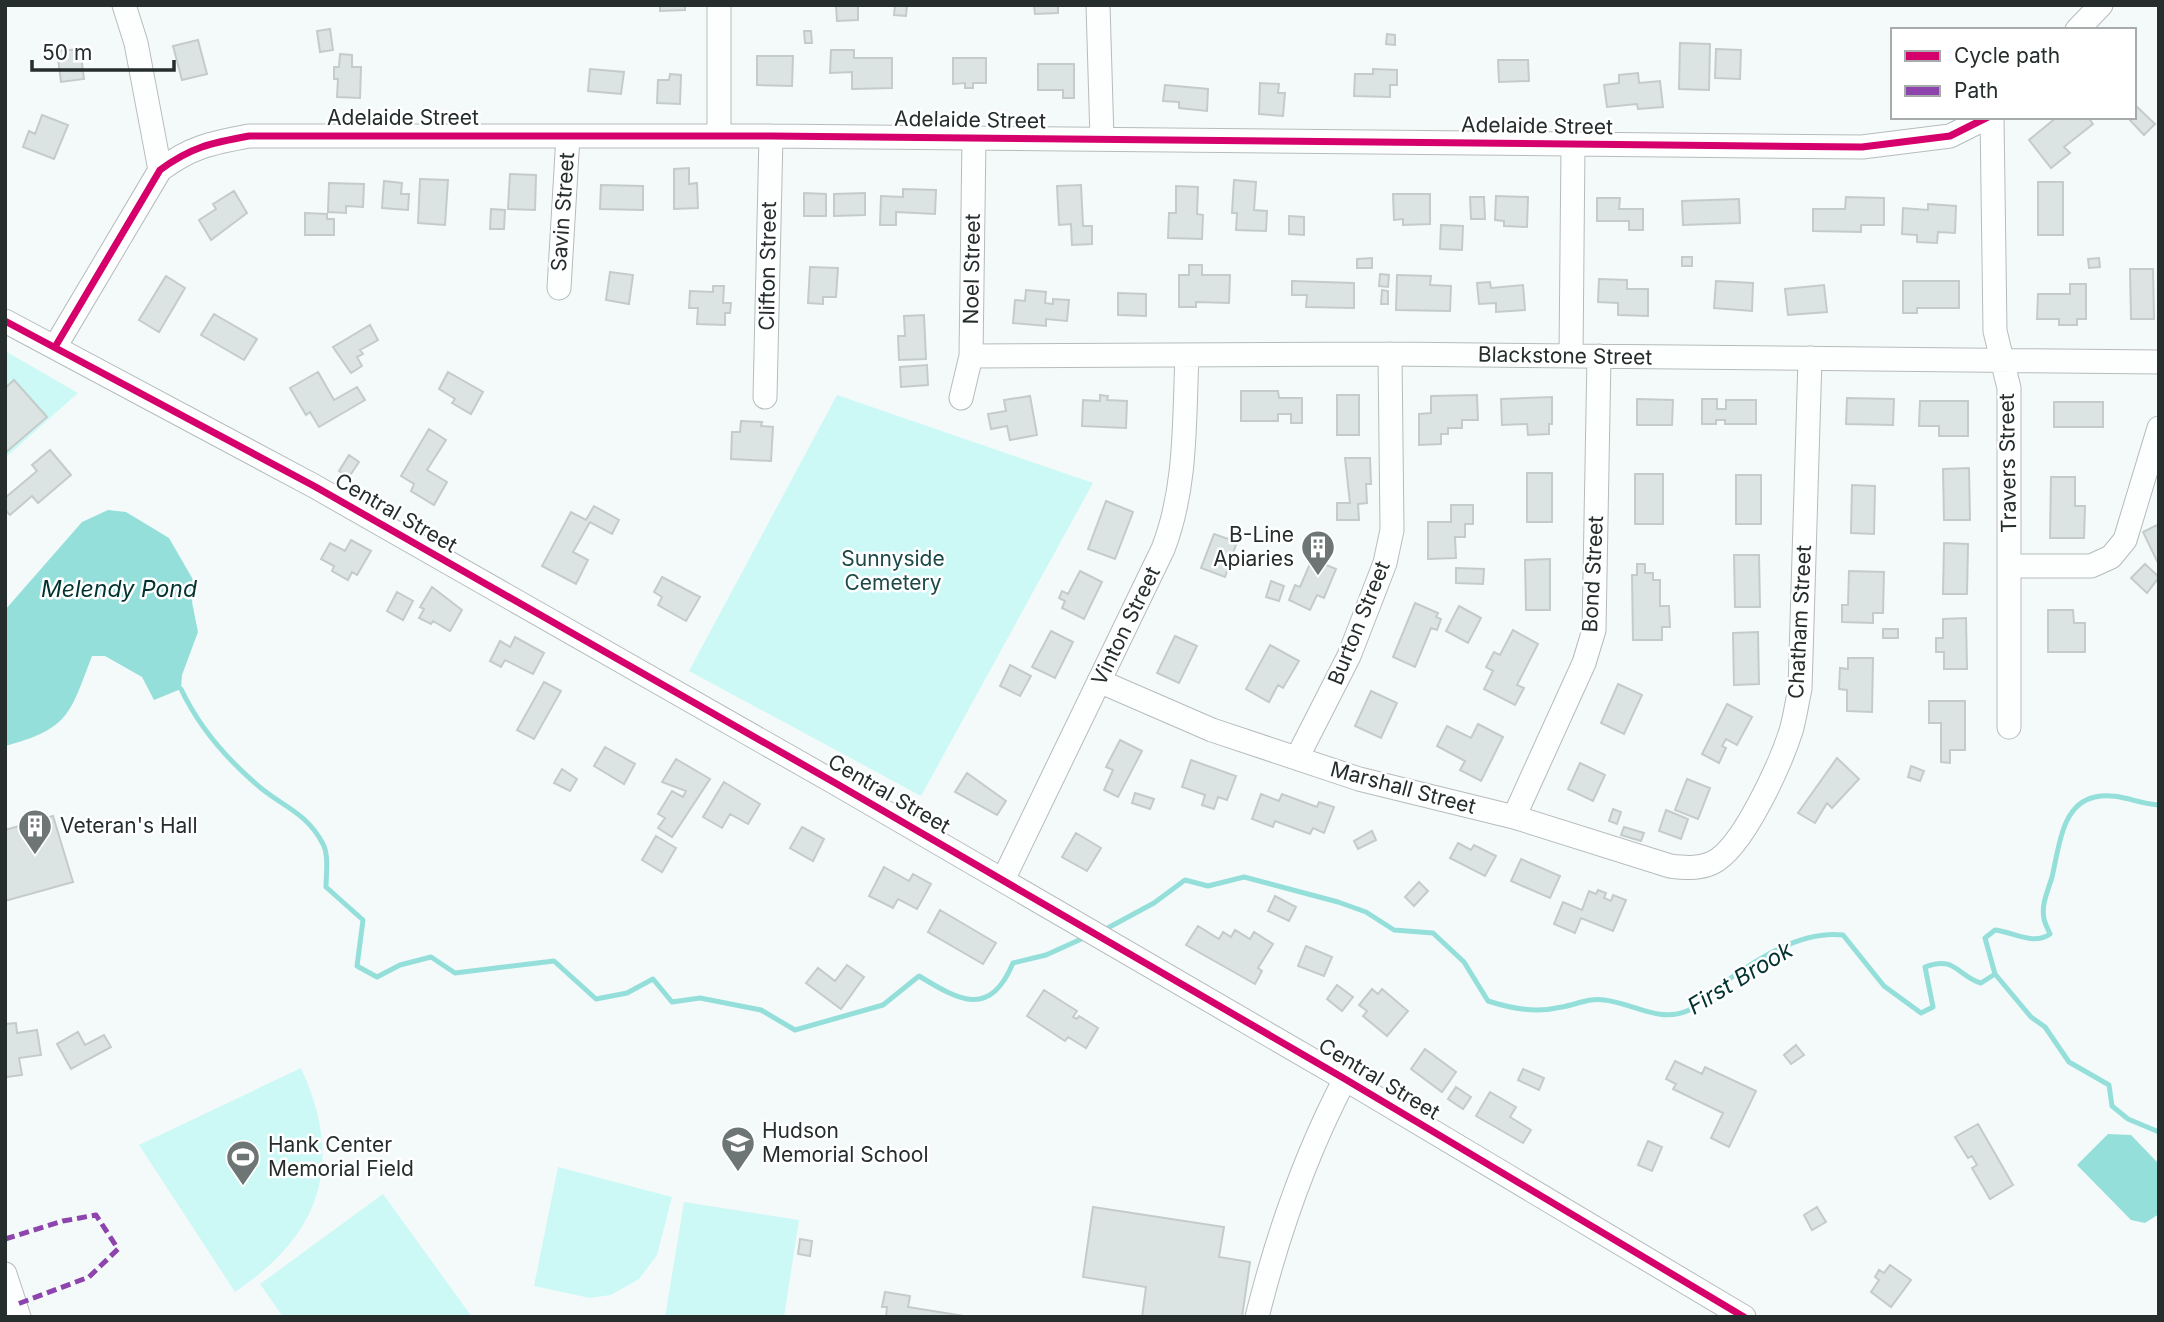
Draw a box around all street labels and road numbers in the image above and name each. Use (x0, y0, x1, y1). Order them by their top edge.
street label: Adelaide Street (327, 105, 479, 130)
street label: Adelaide Street (894, 106, 1046, 133)
street label: Adelaide Street (1461, 112, 1613, 139)
street label: Savin Street (546, 151, 579, 272)
street label: Clifton Street (754, 201, 781, 331)
street label: Noel Street (958, 213, 985, 325)
street label: Blackstone Street (1478, 341, 1652, 370)
street label: Travers Street (1994, 393, 2021, 533)
street label: Central Street (331, 468, 462, 558)
street label: Bond Street (1577, 515, 1608, 633)
street label: Chatham Street (1783, 544, 1816, 700)
street label: Burton Street (1322, 557, 1395, 688)
street label: Vinton Street (1086, 562, 1165, 689)
street label: Central Street (824, 749, 955, 839)
street label: Marshall Street (1328, 756, 1479, 819)
street label: Central Street (1314, 1033, 1444, 1125)

